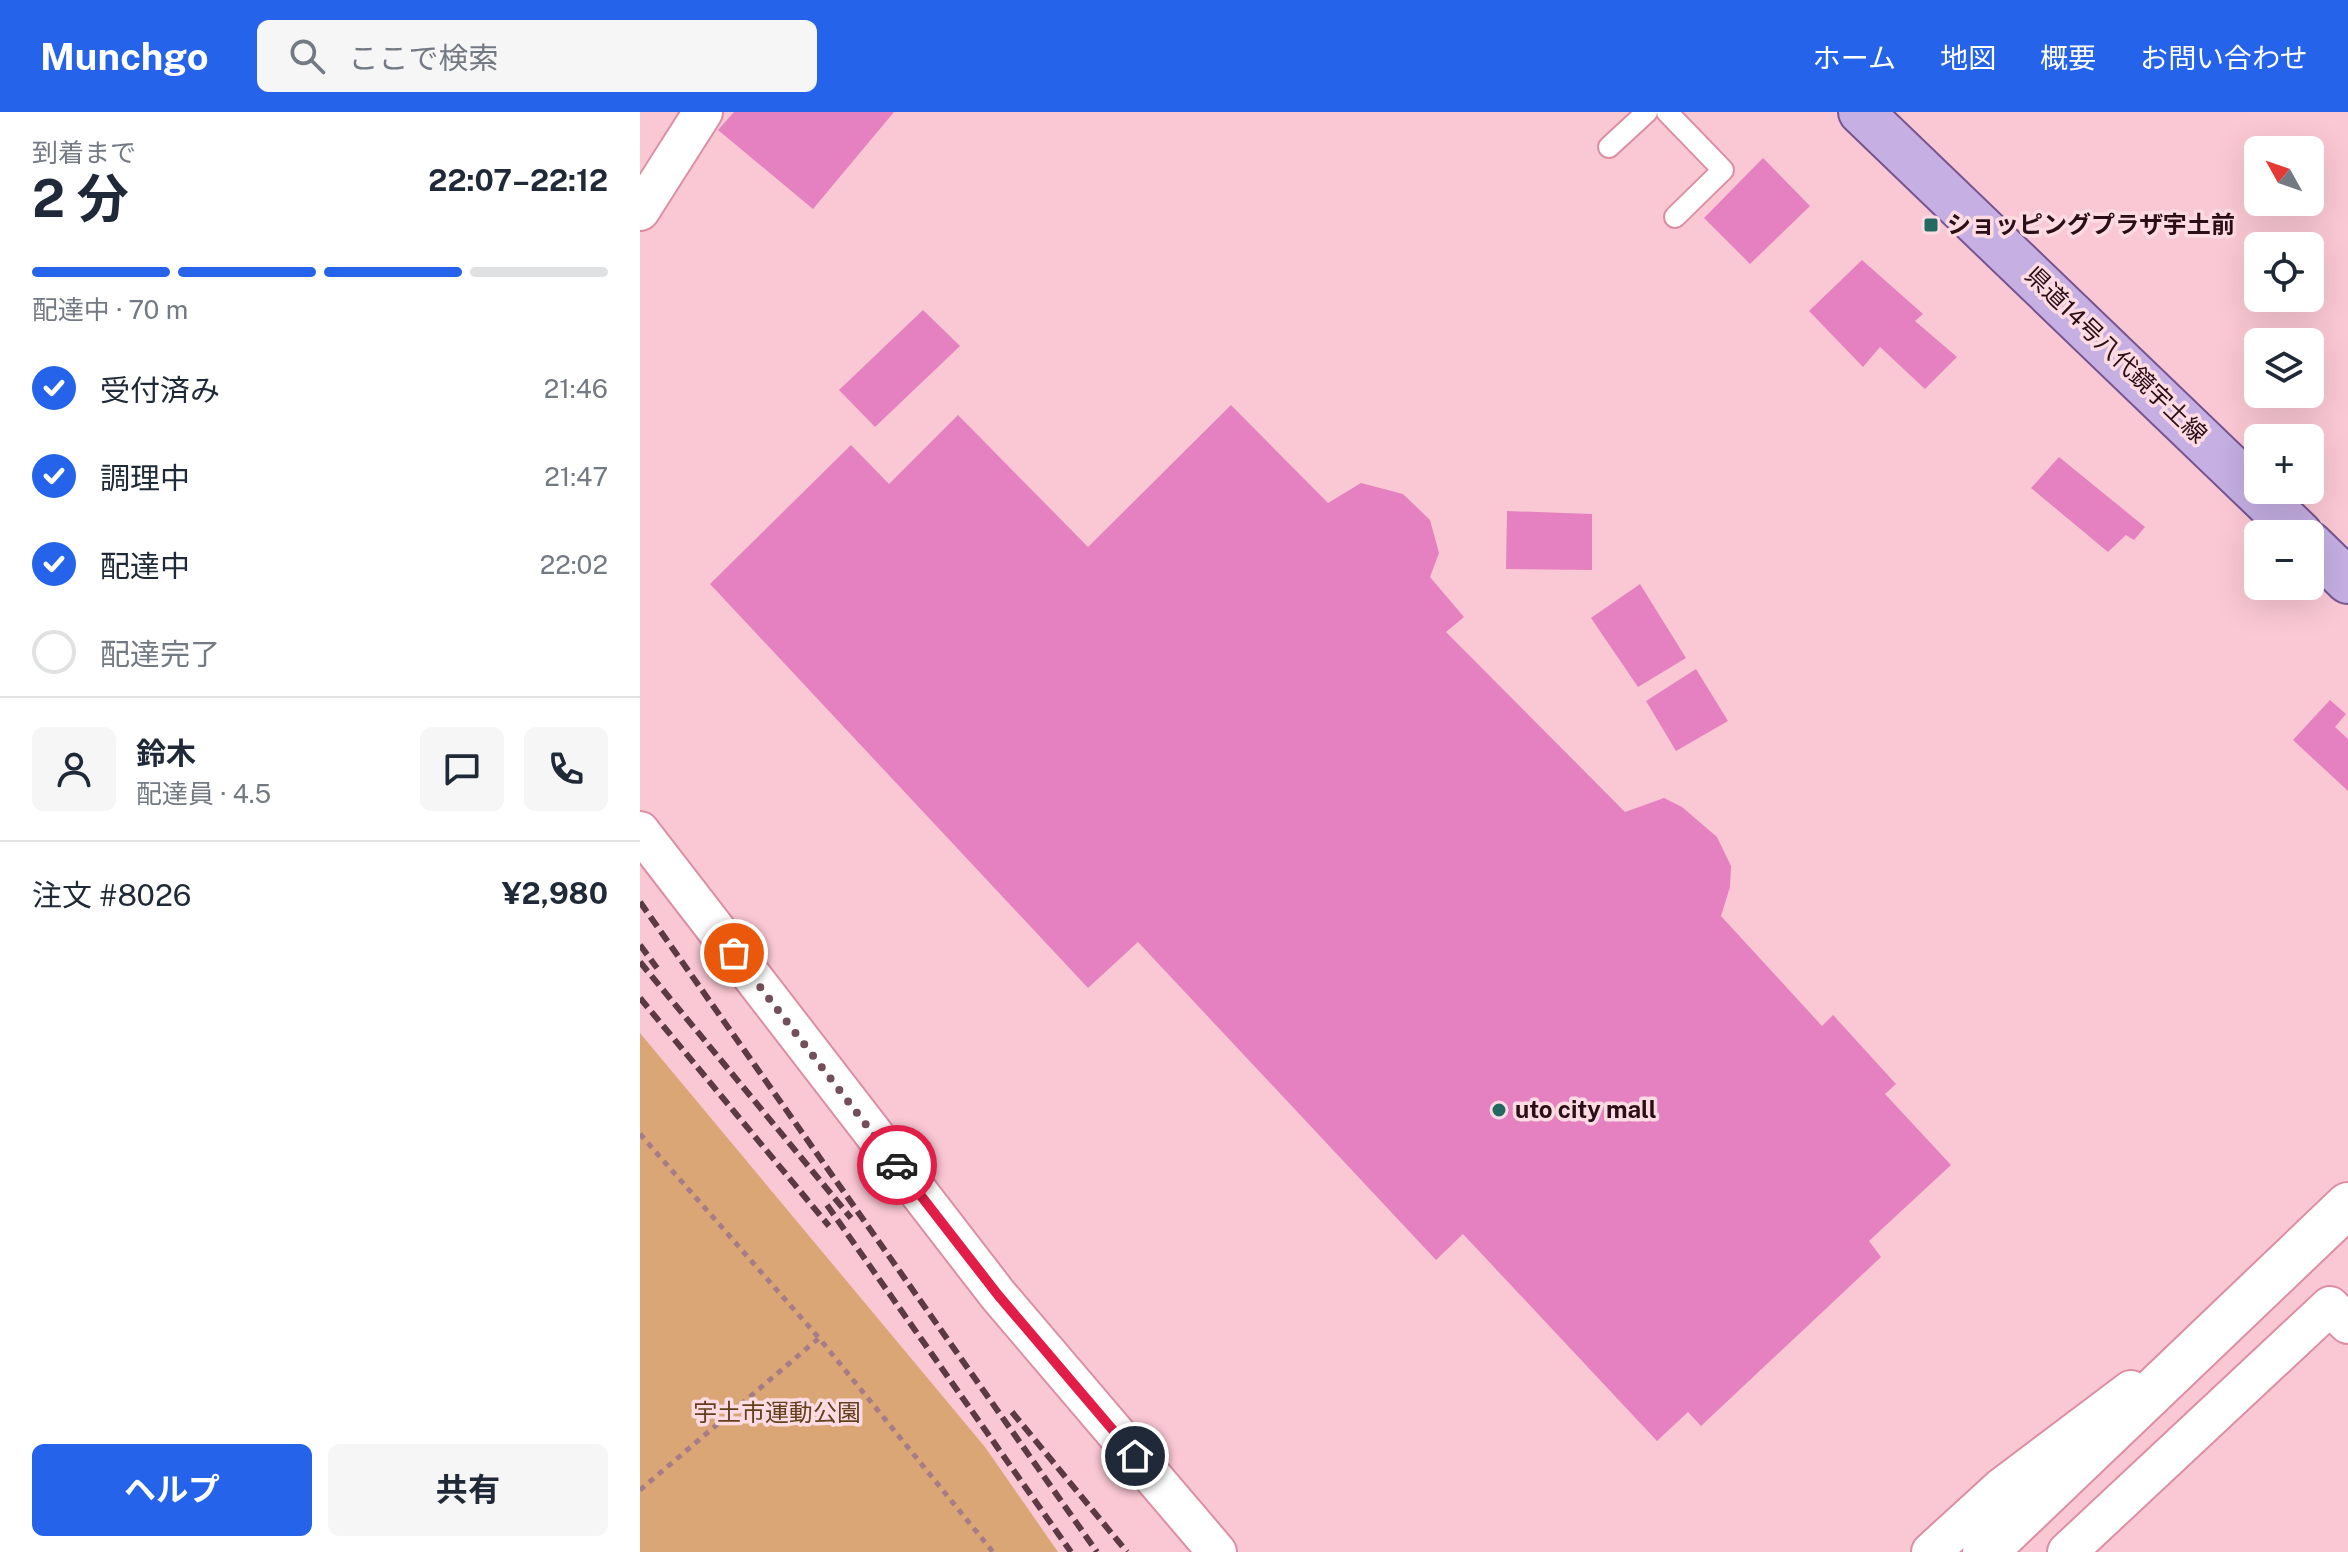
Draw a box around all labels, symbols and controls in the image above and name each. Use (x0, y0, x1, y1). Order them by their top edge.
search box (257, 20, 817, 92)
text: Munchgo (40, 34, 209, 79)
icon: search (285, 34, 329, 78)
text: ここで検索 (349, 40, 499, 76)
text: ホーム (1813, 41, 1896, 74)
text: 地図 (1940, 41, 1996, 74)
text: 概要 (2040, 41, 2096, 74)
text: お問い合わせ (2140, 41, 2308, 74)
north arrow (2244, 136, 2324, 216)
map controls (2244, 136, 2324, 600)
text: 到着まで (32, 137, 136, 168)
text: 22:07–22:12 (428, 162, 608, 198)
text: 2 分 (32, 168, 129, 229)
place label: ショッピングプラザ宇土前 (1947, 210, 2235, 238)
marker: ショッピングプラザ宇土前 (1922, 216, 1940, 234)
button: locate (2244, 232, 2324, 312)
street label: 県道14号八代鏡宇土線 (2020, 261, 2213, 448)
text: 配達中 · 70 m (32, 294, 188, 325)
button: layers (2244, 328, 2324, 408)
icon: check (32, 366, 76, 410)
text: 受付済み (100, 372, 220, 408)
text: 21:46 (544, 373, 608, 404)
button: + (2244, 424, 2324, 504)
icon: check (32, 454, 76, 498)
text: 調理中 (100, 460, 190, 496)
text: 21:47 (544, 461, 608, 492)
button: − (2244, 520, 2324, 600)
icon: check (32, 542, 76, 586)
text: 配達中 (100, 548, 190, 584)
text: 22:02 (540, 549, 608, 580)
text: 配達完了 (100, 636, 220, 672)
button: person (32, 727, 116, 811)
button: chat (420, 727, 504, 811)
button: phone (524, 727, 608, 811)
text: 鈴木 (136, 735, 196, 771)
text: 配達員 · 4.5 (136, 778, 271, 809)
text: ¥2,980 (502, 875, 608, 911)
text: 注文 #8026 (32, 877, 192, 913)
pin (700, 919, 768, 987)
icon: bag (712, 931, 756, 975)
place label: uto city mall (1515, 1095, 1657, 1123)
marker: uto city mall (1490, 1101, 1508, 1119)
courier (857, 1125, 937, 1205)
icon: car (875, 1143, 919, 1187)
park label: 宇土市運動公園 (693, 1398, 861, 1426)
pin (1101, 1422, 1169, 1490)
icon: home (1113, 1434, 1157, 1478)
button: ヘルプ (32, 1444, 312, 1536)
button: 共有 (328, 1444, 608, 1536)

